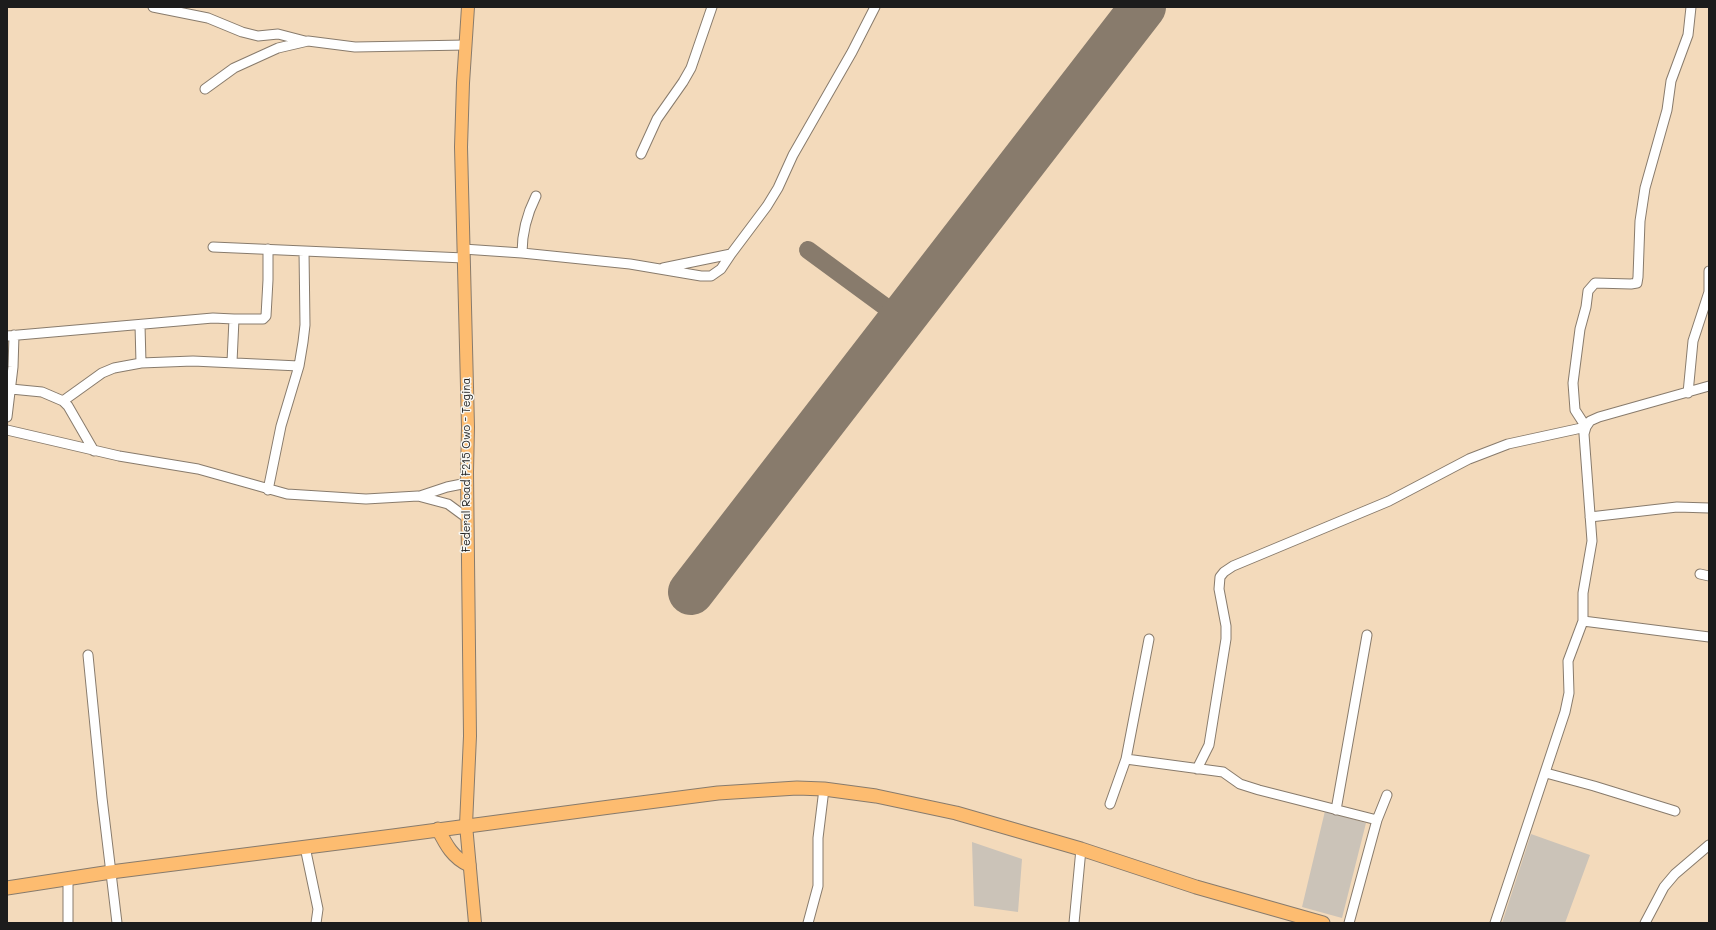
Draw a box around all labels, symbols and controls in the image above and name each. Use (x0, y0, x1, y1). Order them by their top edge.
street label: Federal Road F215 Owo - Tegina (460, 378, 474, 552)

